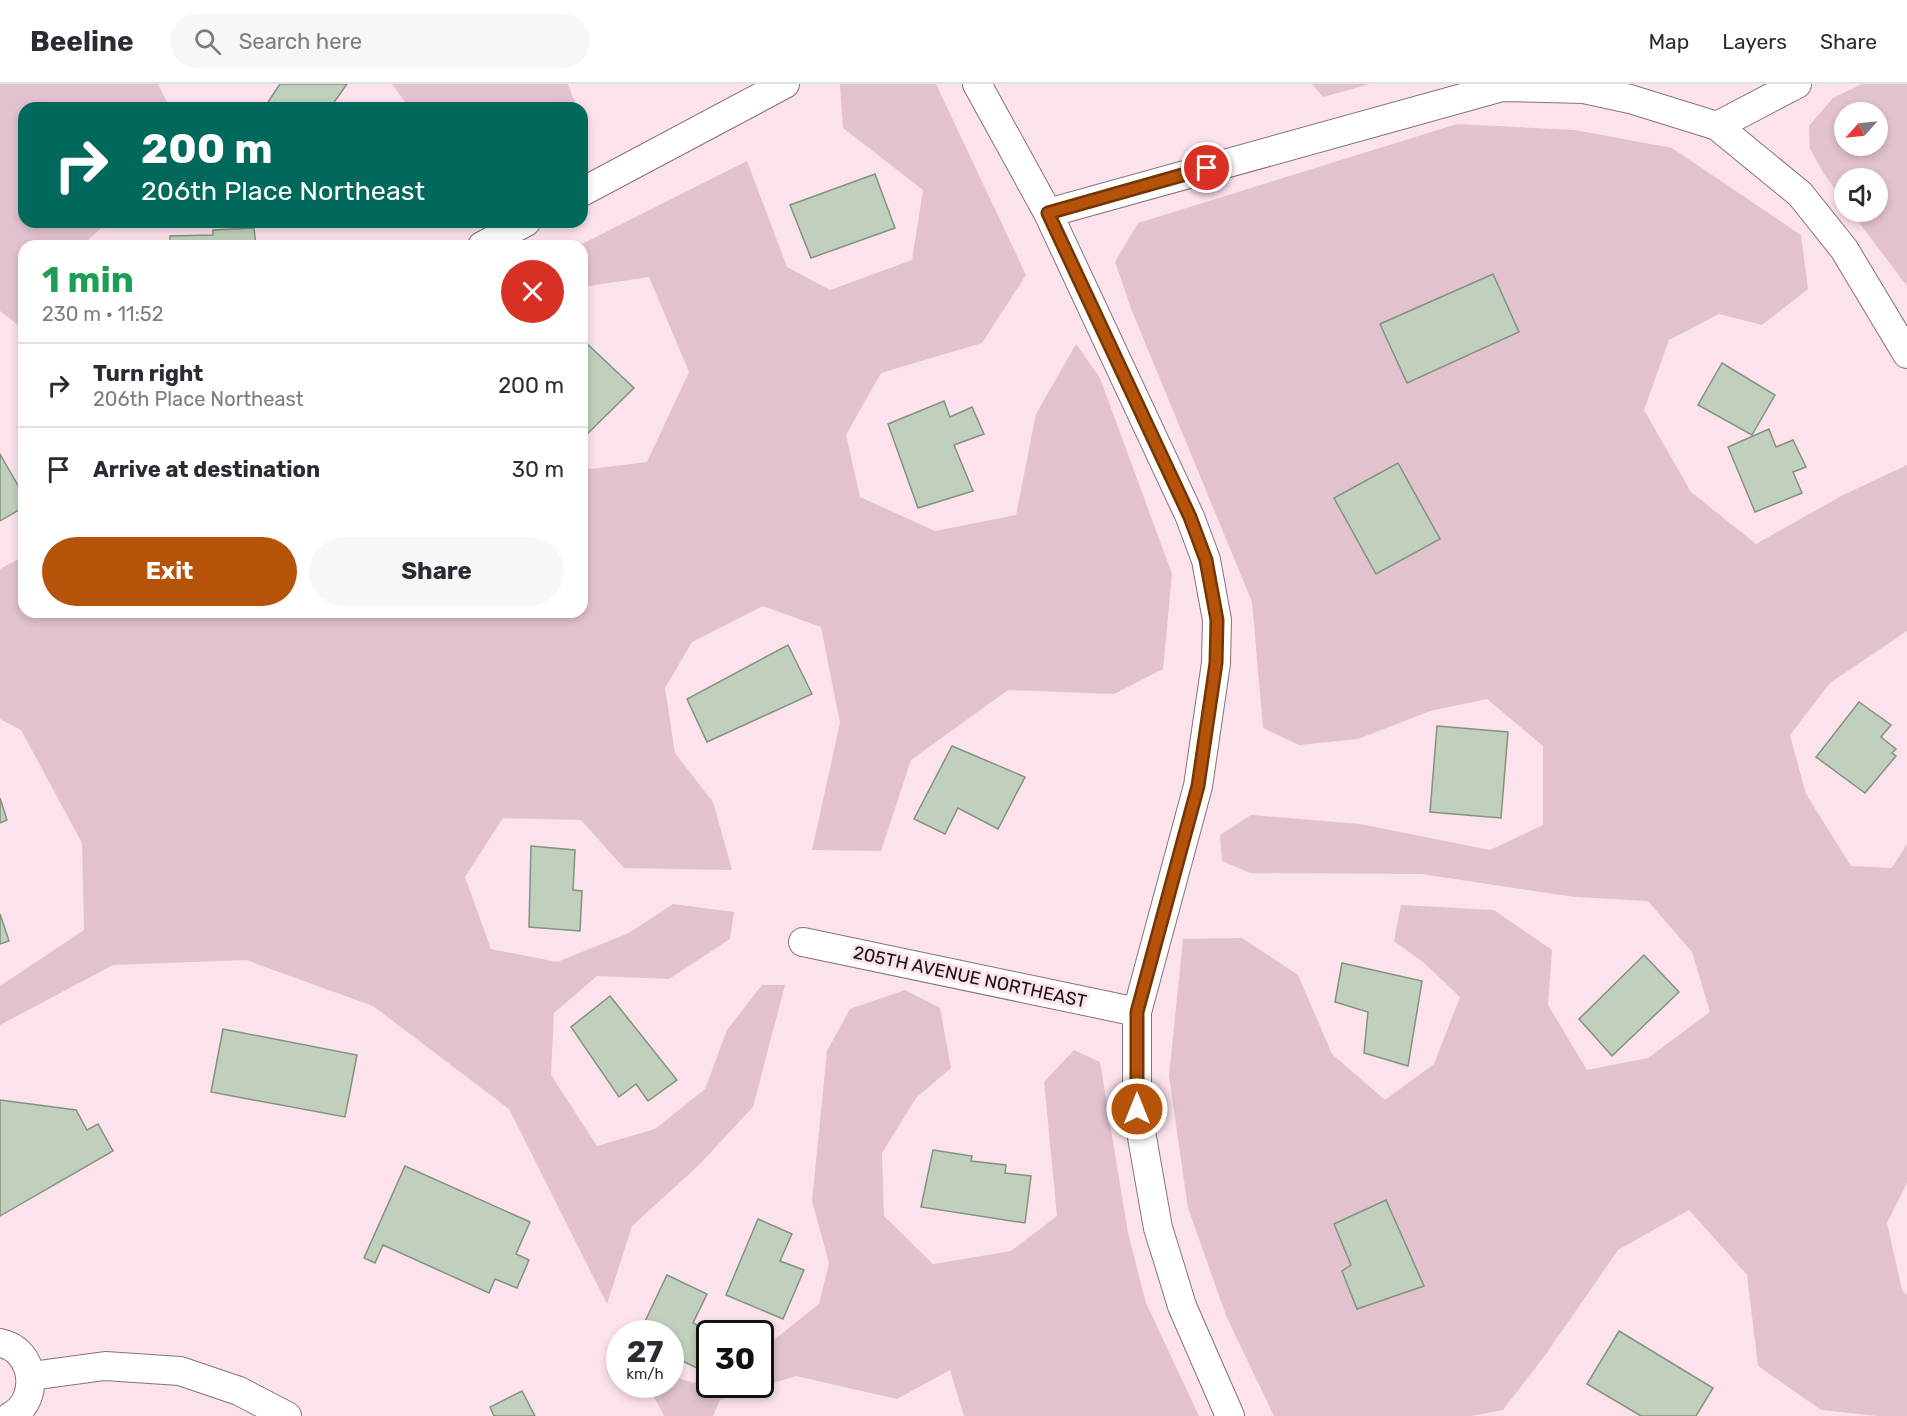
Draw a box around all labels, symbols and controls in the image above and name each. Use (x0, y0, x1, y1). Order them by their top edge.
search box (170, 14, 590, 68)
text: Beeline (30, 25, 134, 58)
icon: search (191, 25, 224, 58)
text: Search here (239, 28, 362, 55)
text: Map (1648, 29, 1689, 54)
text: Layers (1722, 29, 1787, 54)
text: Share (1820, 29, 1877, 54)
north arrow (1834, 102, 1888, 156)
map controls (1834, 102, 1888, 222)
text: 200 m (141, 124, 273, 174)
icon: right (42, 126, 120, 204)
pin (1181, 142, 1232, 193)
icon: arrive (1190, 151, 1223, 184)
button: sound (1834, 168, 1888, 222)
text: 206th Place Northeast (141, 175, 425, 207)
text: 1 min (42, 258, 134, 301)
button: close (501, 260, 564, 323)
text: 230 m · 11:52 (42, 302, 163, 326)
text: Turn right (93, 360, 203, 387)
icon: right (42, 369, 75, 402)
text: 200 m (498, 372, 564, 399)
text: 206th Place Northeast (93, 387, 304, 411)
icon: arrive (42, 453, 75, 486)
text: Arrive at destination (93, 456, 320, 483)
text: 30 m (512, 456, 564, 483)
button: Exit (42, 537, 297, 606)
button: Share (309, 537, 564, 606)
street label: 205TH AVENUE NORTHEAST (851, 941, 1089, 1013)
position arrow (1105, 1077, 1169, 1141)
speed limit sign: 30 (696, 1320, 774, 1398)
text: 27 (627, 1334, 663, 1370)
text: km/h (626, 1365, 664, 1383)

